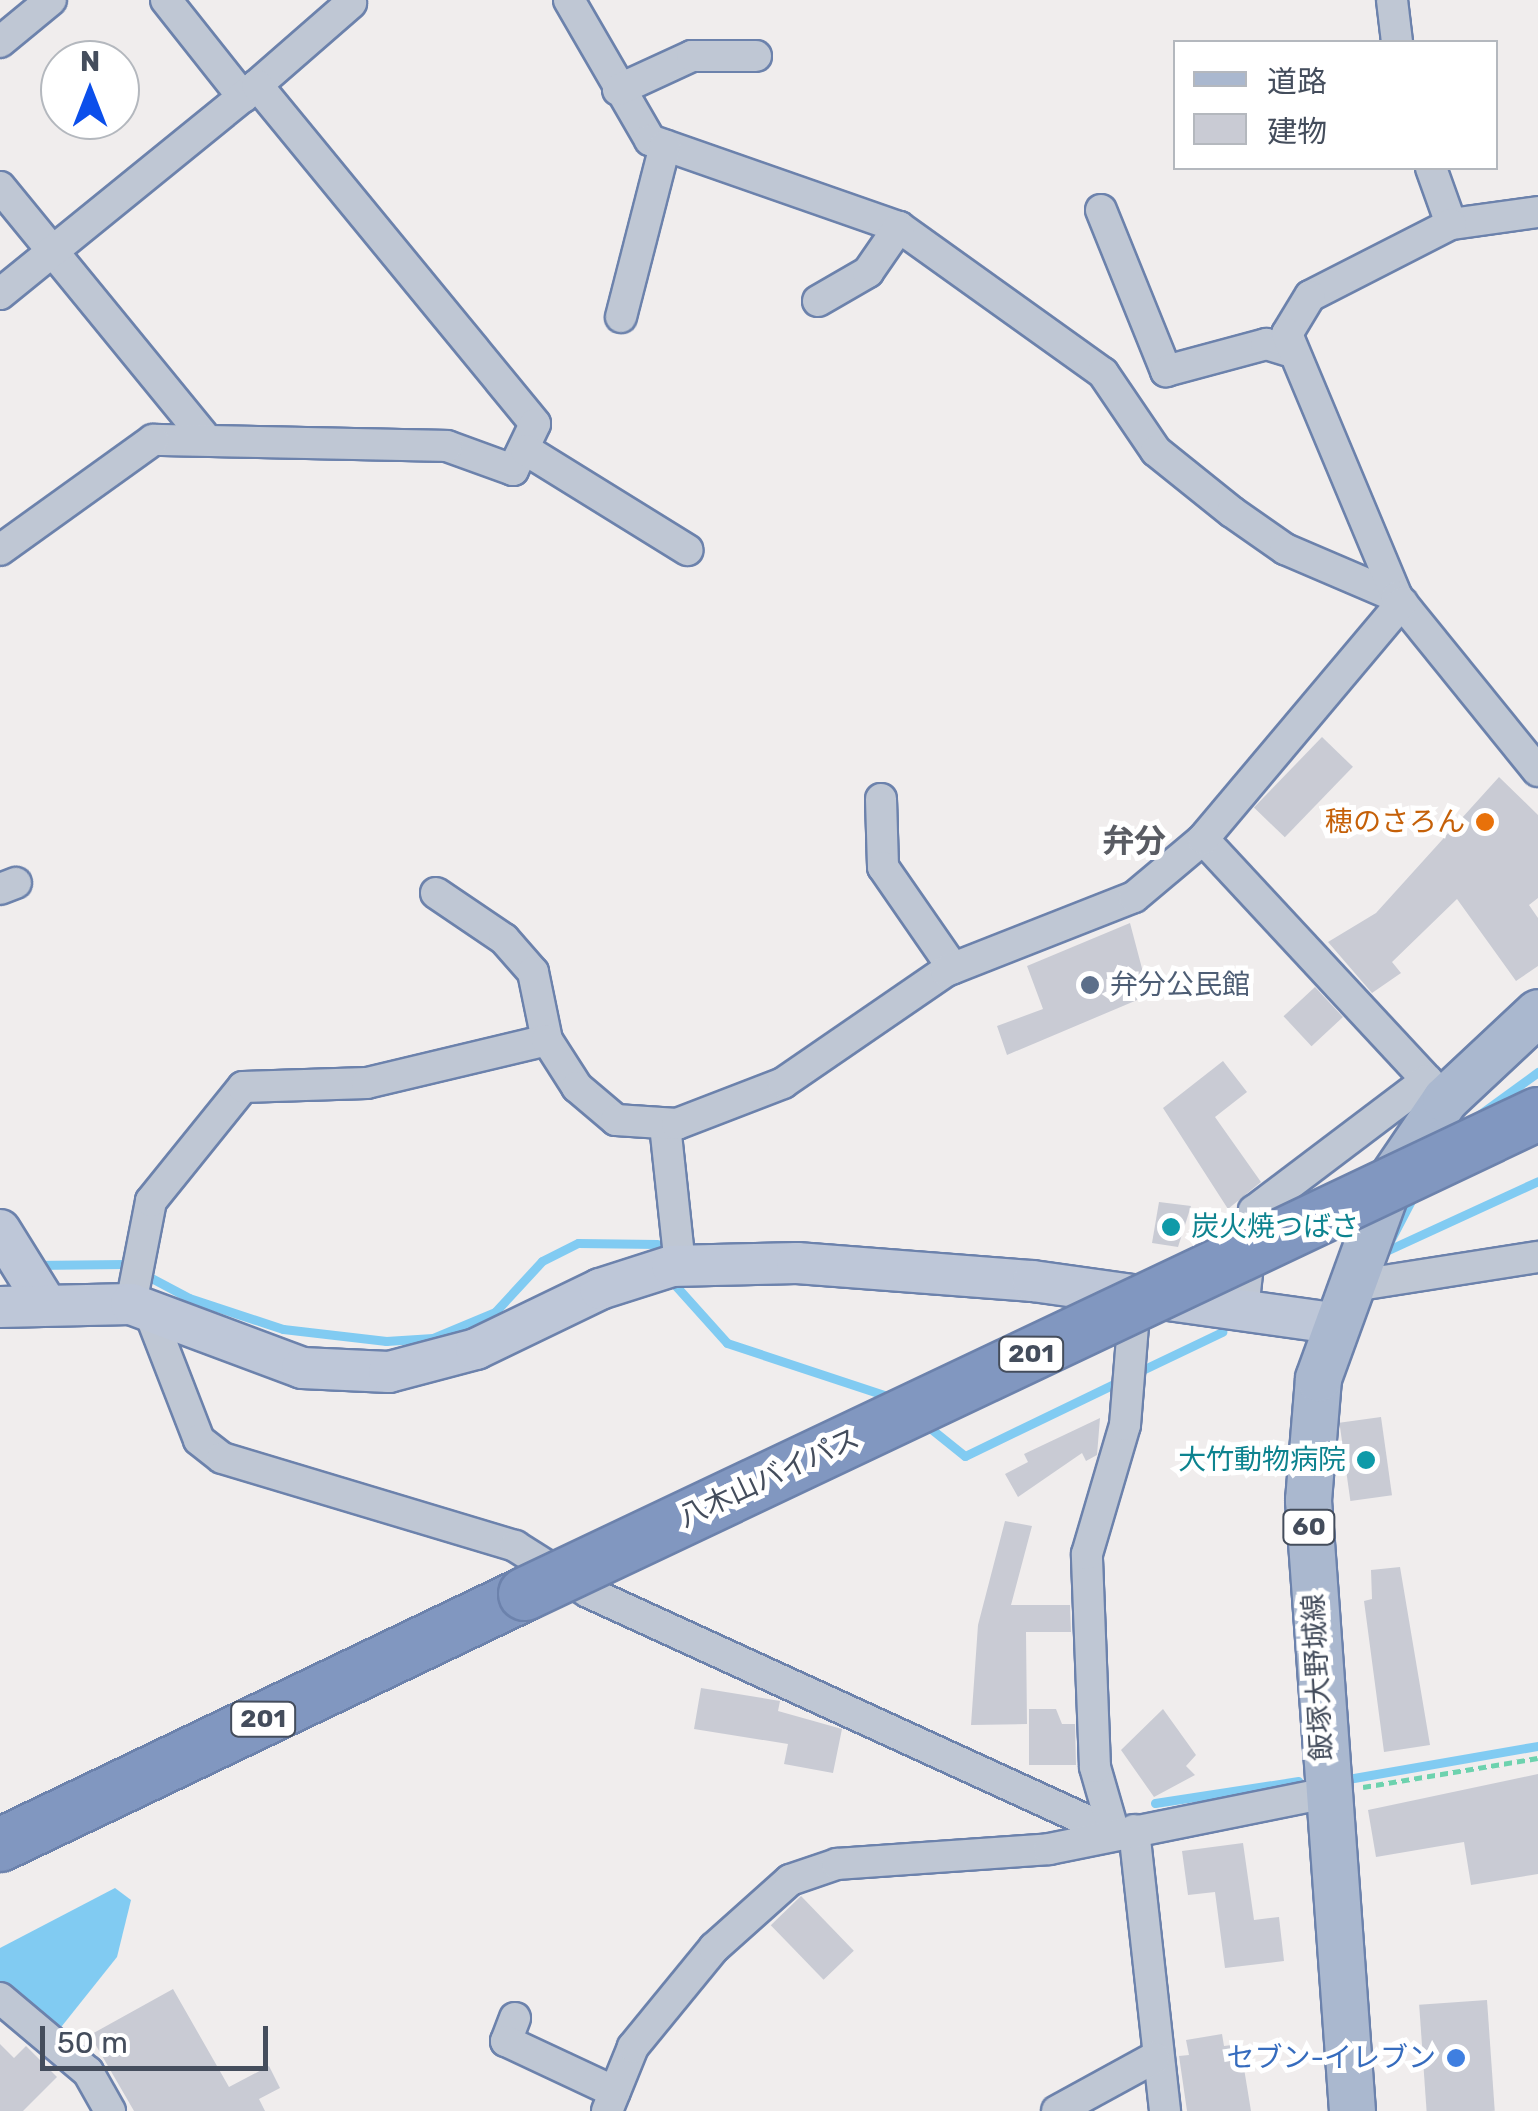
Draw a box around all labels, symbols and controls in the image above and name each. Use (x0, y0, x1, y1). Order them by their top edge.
north arrow (40, 40, 140, 140)
legend (1173, 40, 1498, 170)
text: N (80, 45, 100, 78)
text: 道路 (1267, 64, 1327, 100)
text: 建物 (1267, 114, 1327, 150)
place label: 穂のさろん (1325, 805, 1465, 839)
marker: 穂のさろん (1474, 811, 1496, 833)
district label: 弁分 (1102, 822, 1166, 860)
place label: 弁分公民館 (1110, 968, 1250, 1002)
marker: 弁分公民館 (1079, 974, 1101, 996)
place label: 炭火焼つばさ (1191, 1210, 1359, 1244)
marker: 炭火焼つばさ (1160, 1216, 1182, 1238)
road number: 201 (996, 1334, 1066, 1374)
street label: 八木山バイパス (673, 1421, 865, 1535)
place label: 大竹動物病院 (1178, 1443, 1346, 1477)
marker: 大竹動物病院 (1355, 1449, 1377, 1471)
road number: 60 (1282, 1507, 1336, 1547)
street label: 飯塚大野城線 (1297, 1592, 1339, 1762)
road number: 201 (228, 1699, 298, 1739)
scale bar (45, 2006, 272, 2068)
text: 50 m (57, 2025, 128, 2061)
place label: セブン-イレブン (1226, 2041, 1436, 2075)
marker: セブン-イレブン (1445, 2047, 1467, 2069)

